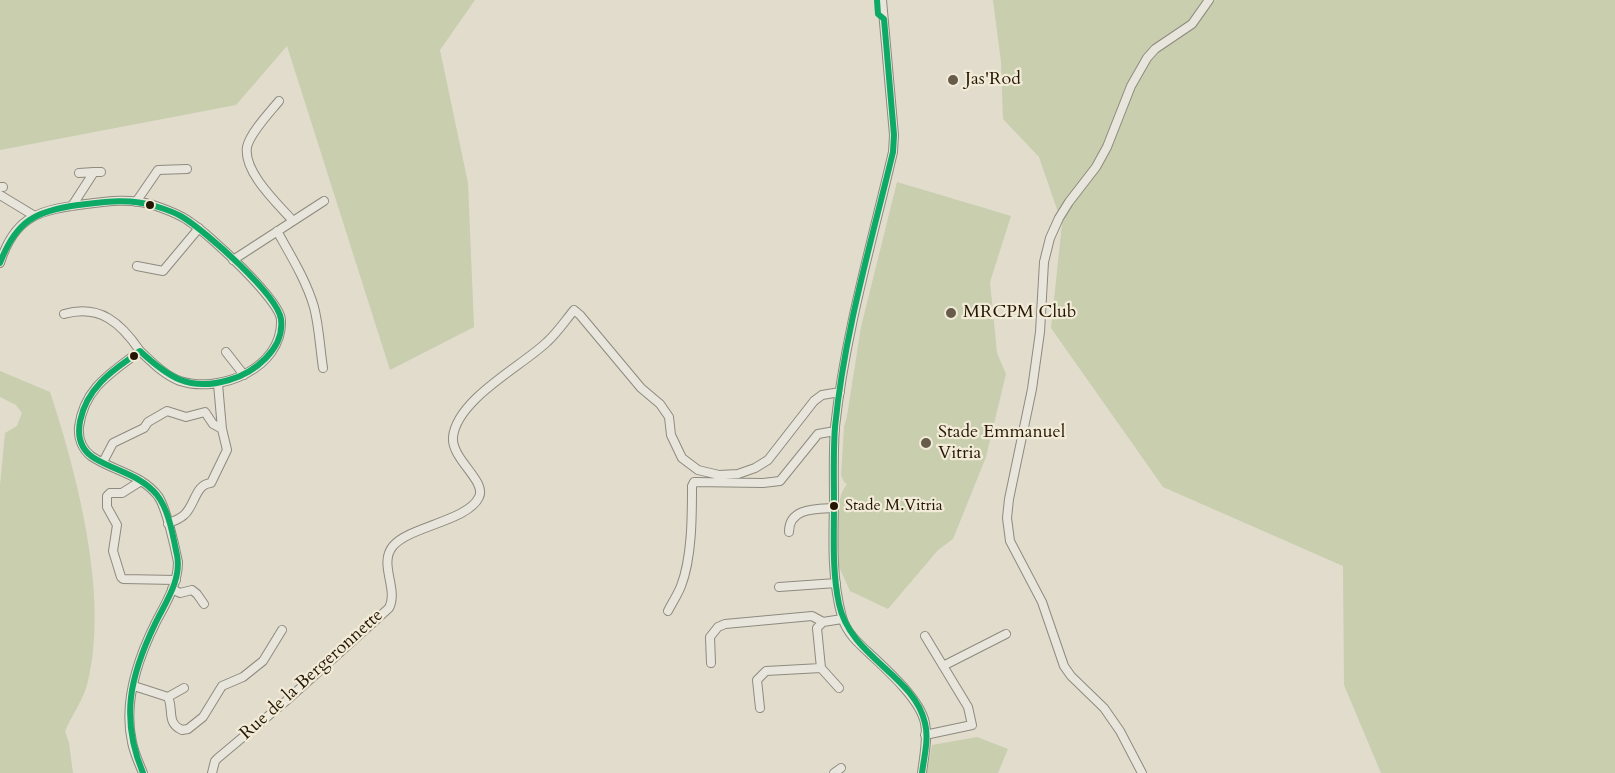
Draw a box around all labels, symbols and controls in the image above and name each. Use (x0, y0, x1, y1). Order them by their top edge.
place label: Jas'Rod (965, 69, 1021, 91)
marker: Jas'Rod (946, 73, 960, 87)
unlabelled marker (144, 199, 156, 211)
place label: MRCPM Club (963, 302, 1077, 324)
marker: MRCPM Club (944, 306, 958, 320)
unlabelled marker (128, 350, 140, 362)
place label: Stade Emmanuel Vitria (938, 422, 1065, 464)
marker: Stade Emmanuel Vitria (919, 436, 933, 450)
place label: Stade M.Vitria (845, 496, 943, 516)
marker: Stade M.Vitria (828, 500, 840, 512)
street label: Rue de la Bergeronnette (236, 605, 388, 745)

